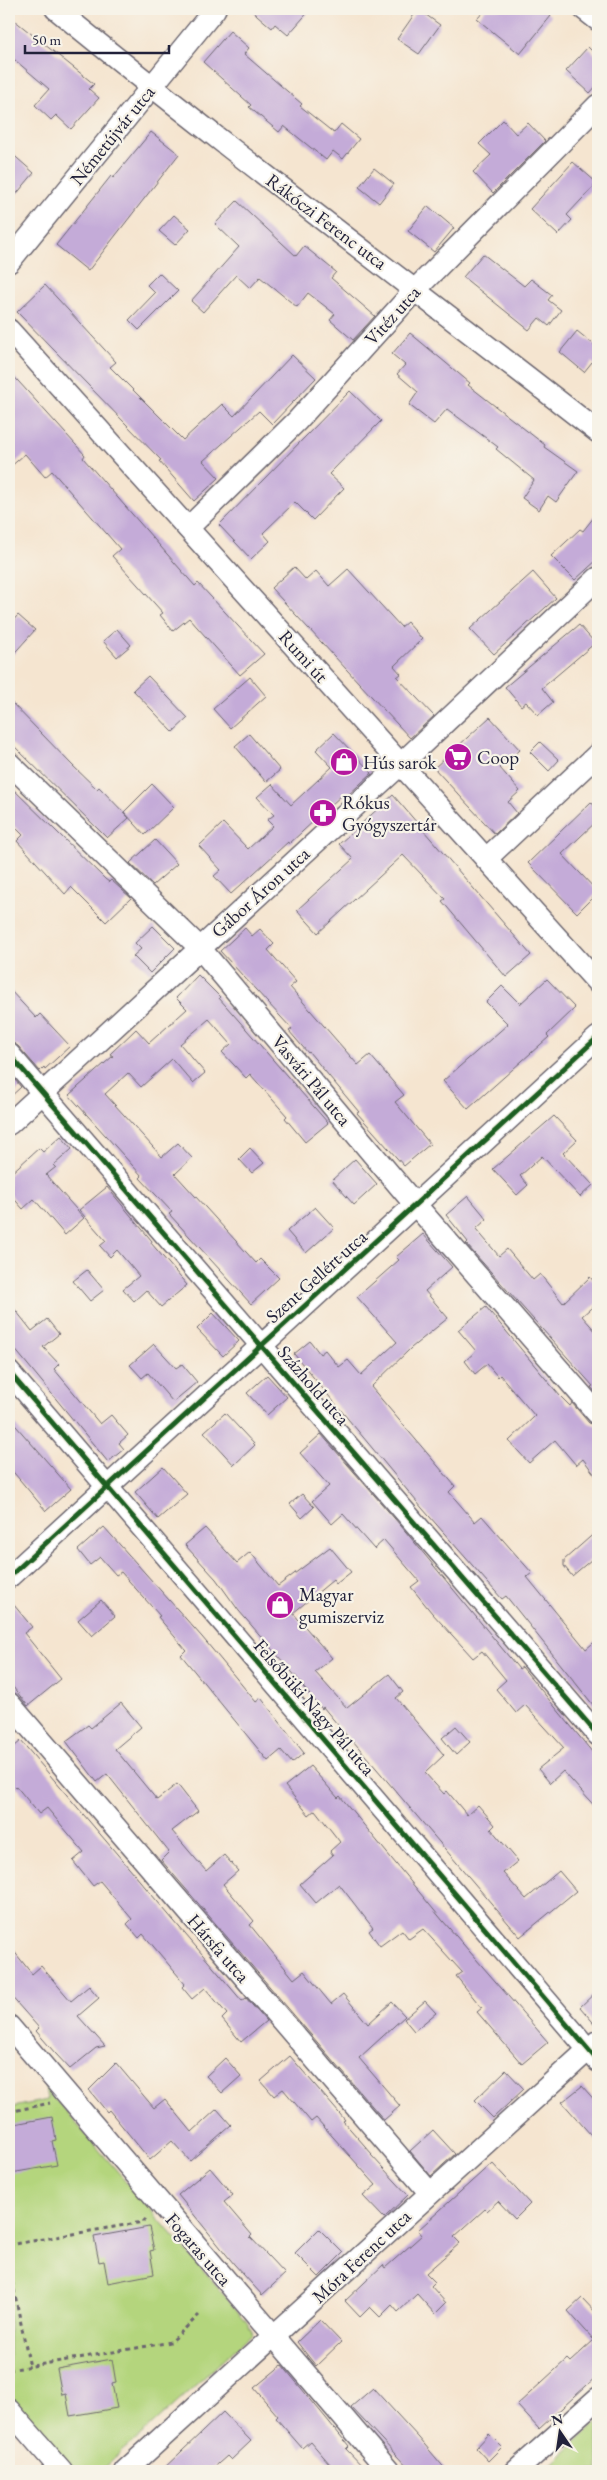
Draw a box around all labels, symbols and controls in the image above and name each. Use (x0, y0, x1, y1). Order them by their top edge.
scale bar (25, 22, 169, 54)
text: 50 m (32, 30, 61, 49)
street label: Németújvár utca (64, 80, 161, 190)
street label: Rákóczi Ferenc utca (261, 168, 393, 275)
street label: Vitéz utca (359, 280, 426, 351)
street label: Rumi út (273, 625, 334, 688)
supermarket icon: Coop (443, 742, 473, 772)
place label: Coop (477, 745, 519, 770)
shop icon: Hús sarok (329, 747, 359, 777)
place label: Hús sarok (363, 750, 438, 775)
place label: Rókus Gyógyszertár (342, 790, 437, 837)
pharmacy icon: Rókus Gyógyszertár (308, 798, 338, 828)
street label: Gábor Áron utca (206, 841, 315, 943)
street label: Vasvári Pál utca (266, 1030, 357, 1131)
street label: Szent Gellért utca (260, 1224, 373, 1329)
street label: Százhold utca (272, 1340, 356, 1431)
place label: Magyar gumiszerviz (299, 1582, 385, 1629)
shop icon: Magyar gumiszerviz (265, 1590, 295, 1620)
street label: Felsőbüki Nagy Pál utca (248, 1634, 381, 1781)
street label: Hársfa utca (182, 1909, 256, 1988)
street label: Móra Ferenc utca (306, 2204, 417, 2309)
street label: Fogaras utca (160, 2207, 238, 2292)
north arrow (534, 2408, 584, 2458)
text: N (550, 2409, 565, 2429)

